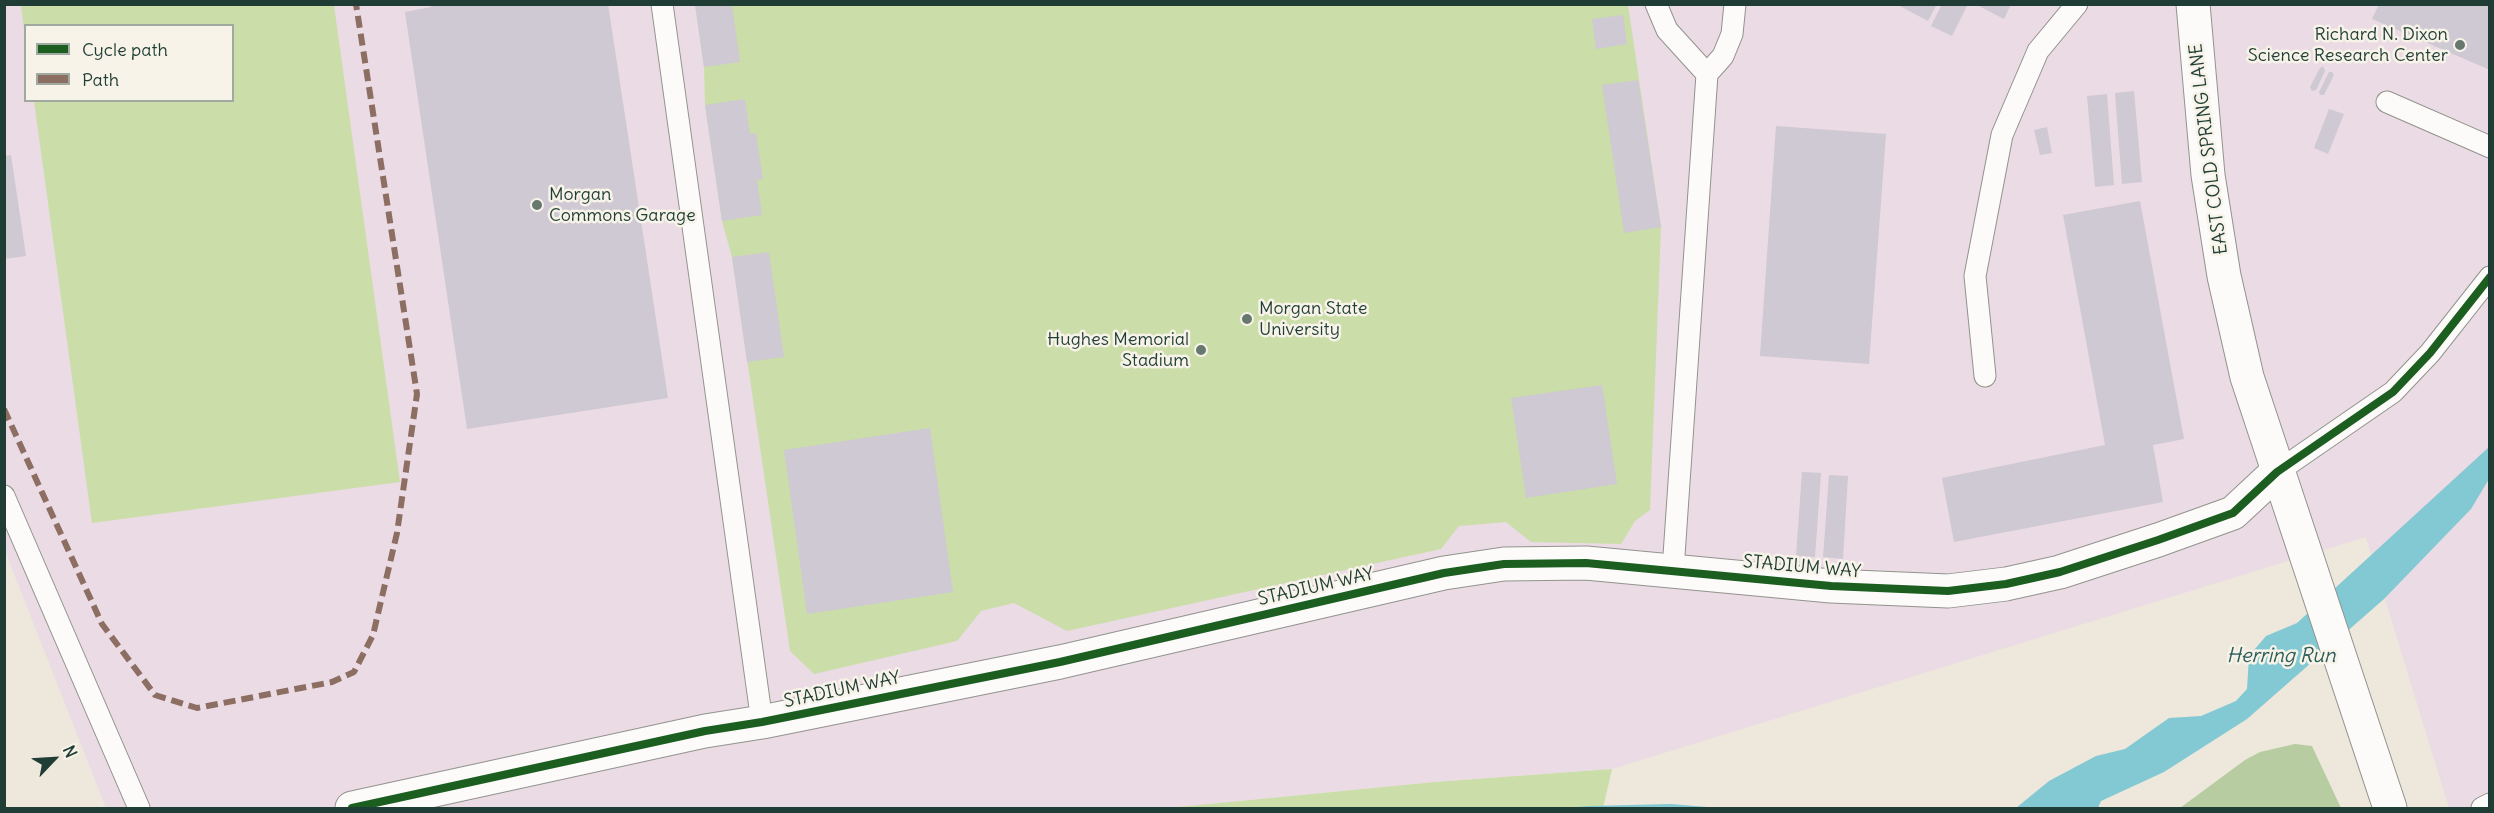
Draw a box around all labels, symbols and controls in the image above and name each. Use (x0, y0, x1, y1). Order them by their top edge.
legend (24, 24, 234, 102)
place label: Richard N. Dixon Science Research Center (2248, 24, 2448, 66)
text: Cycle path (82, 38, 168, 61)
marker: Richard N. Dixon Science Research Center (2453, 38, 2467, 52)
street label: EAST COLD SPRING LANE (2185, 42, 2233, 256)
text: Path (82, 68, 119, 91)
place label: Morgan Commons Garage (549, 184, 696, 226)
marker: Morgan Commons Garage (530, 198, 544, 212)
place label: Morgan State University (1259, 298, 1367, 340)
marker: Morgan State University (1240, 312, 1254, 326)
place label: Hughes Memorial Stadium (1047, 329, 1189, 372)
marker: Hughes Memorial Stadium (1194, 343, 1208, 357)
street label: STADIUM WAY (1742, 551, 1862, 583)
street label: STADIUM WAY (1256, 563, 1376, 611)
water label: Herring Run (2226, 644, 2336, 668)
street label: STADIUM WAY (782, 667, 902, 713)
north arrow (24, 729, 84, 789)
text: N (59, 742, 82, 761)

